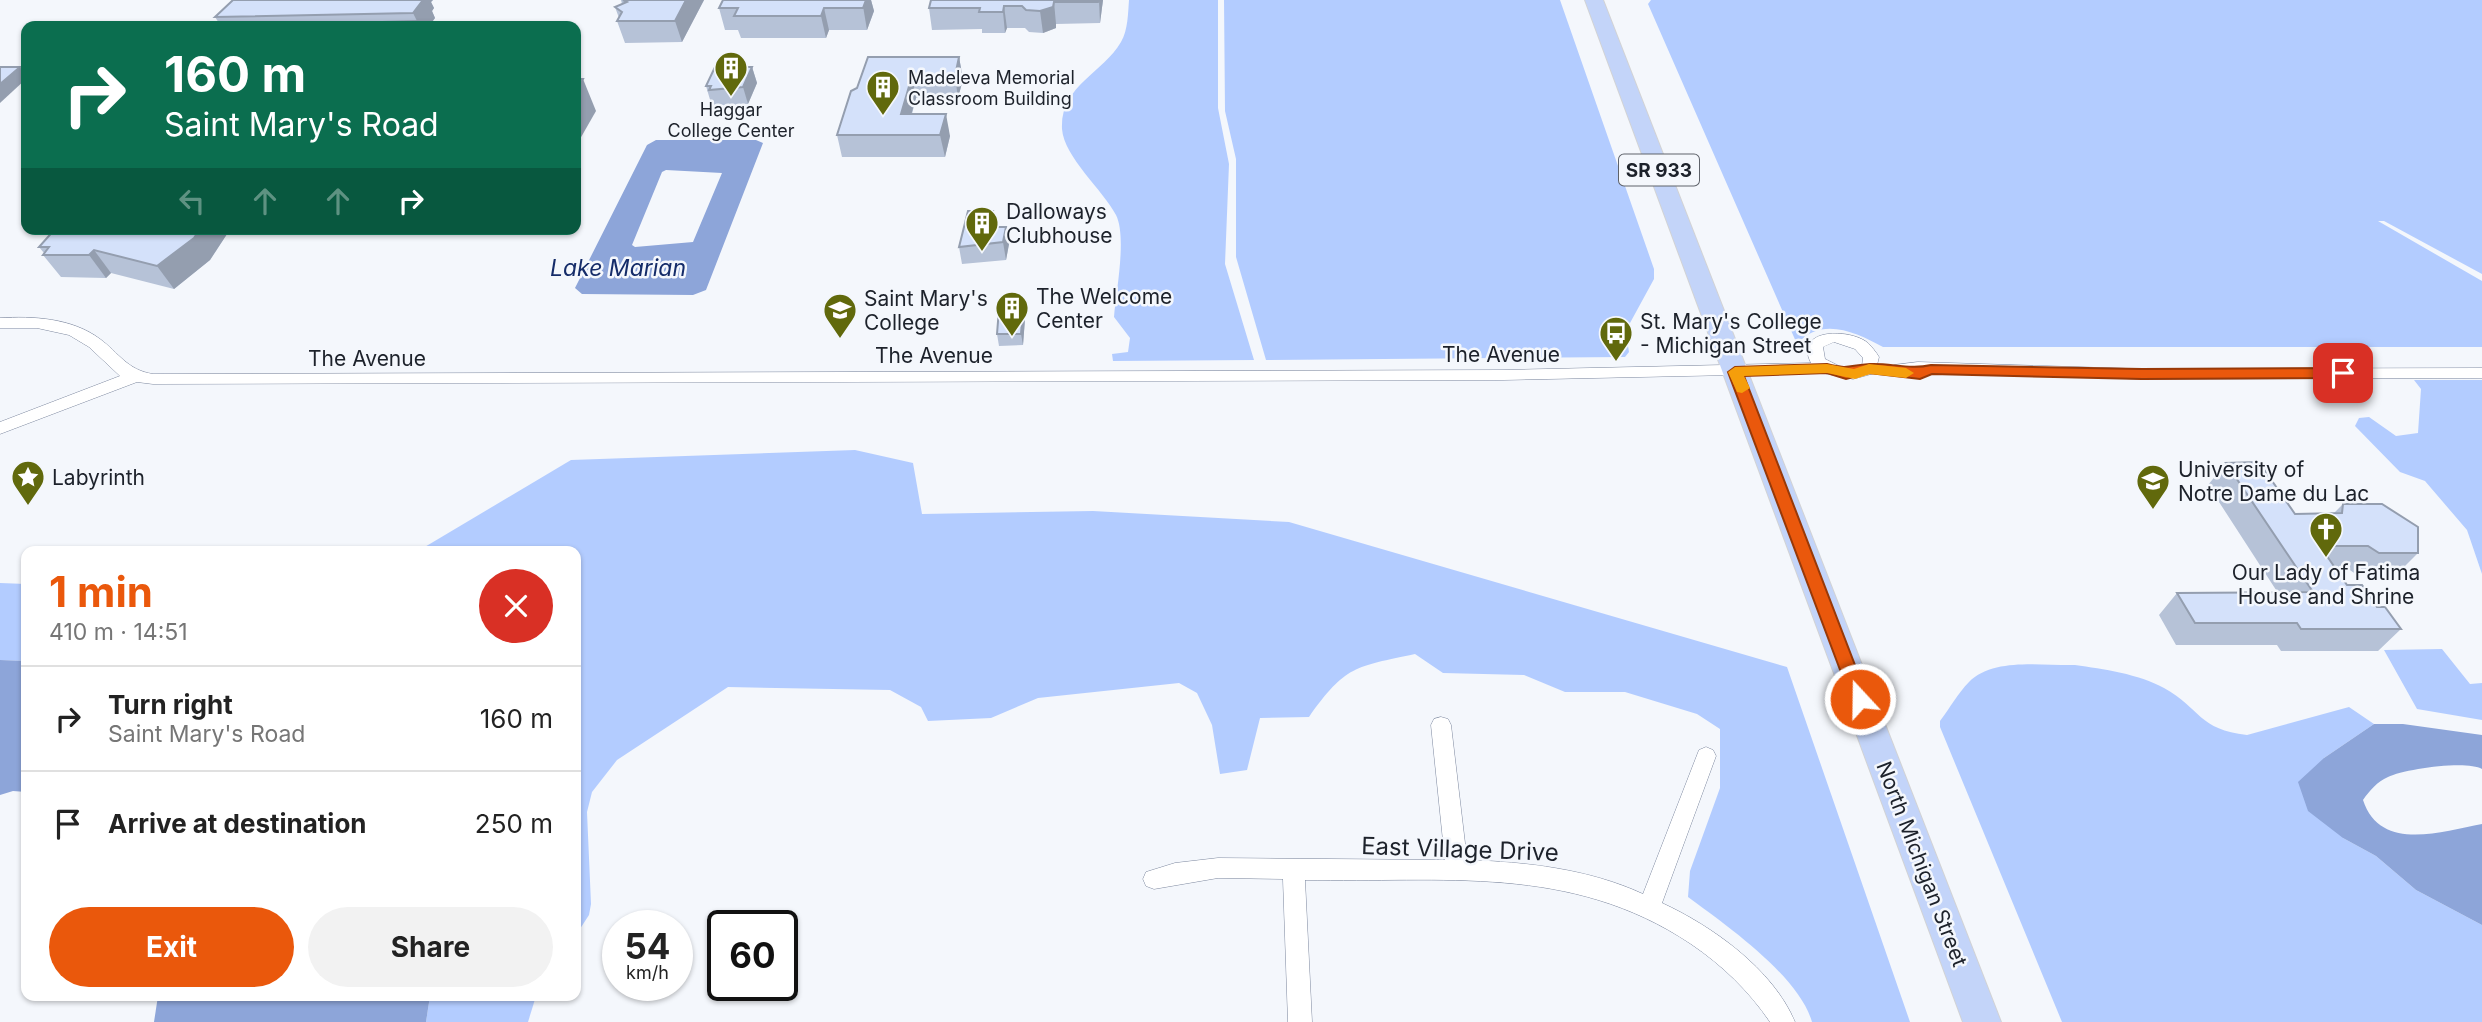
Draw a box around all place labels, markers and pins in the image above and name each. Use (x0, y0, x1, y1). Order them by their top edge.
building icon: Haggar College Center (712, 49, 750, 98)
place label: Madeleva Memorial Classroom Building (908, 67, 1075, 109)
building icon: Madeleva Memorial Classroom Building (864, 68, 902, 117)
place label: Haggar College Center (667, 99, 795, 141)
place label: Dalloways Clubhouse (1006, 199, 1112, 248)
building icon: Dalloways Clubhouse (963, 204, 1001, 253)
place label: The Welcome Center (1036, 284, 1172, 333)
place label: Saint Mary's College (864, 286, 988, 335)
building icon: The Welcome Center (993, 289, 1031, 338)
school or university icon: Saint Mary's College (821, 291, 859, 340)
place label: St. Mary's College - Michigan Street (1640, 309, 1822, 358)
bus stop icon: St. Mary's College - Michigan Street (1597, 314, 1635, 363)
pin (2313, 343, 2373, 403)
place label: University of Notre Dame du Lac (2178, 457, 2369, 506)
place icon: Labyrinth (9, 458, 47, 507)
school or university icon: University of Notre Dame du Lac (2134, 462, 2172, 511)
place label: Labyrinth (52, 465, 145, 490)
church icon: Our Lady of Fatima House and Shrine (2307, 510, 2345, 559)
place label: Our Lady of Fatima House and Shrine (2232, 560, 2420, 609)

